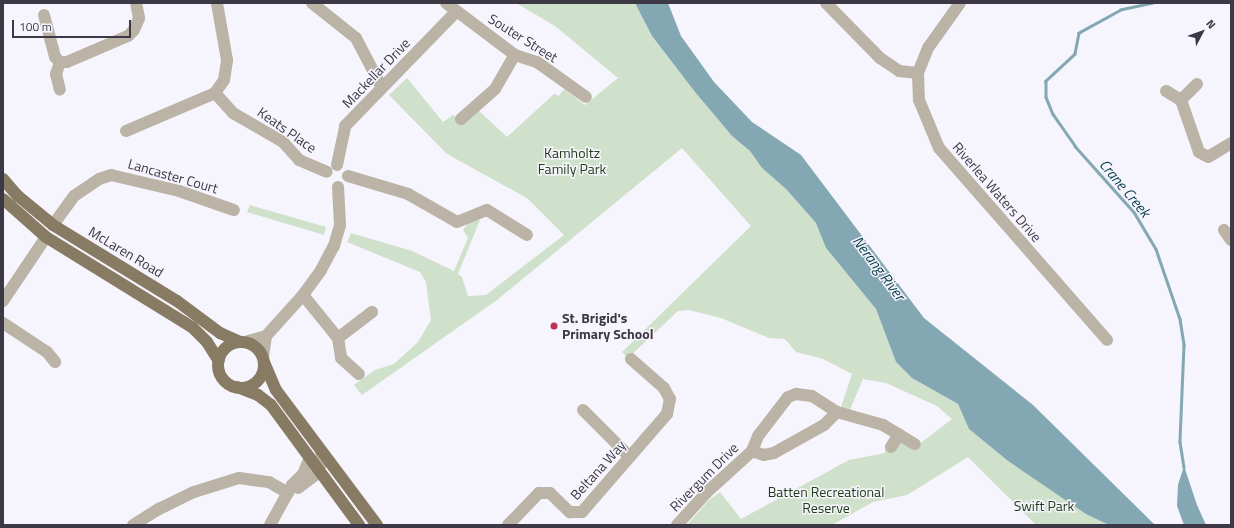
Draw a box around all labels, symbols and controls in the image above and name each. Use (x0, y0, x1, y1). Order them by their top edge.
street label: Souter Street (485, 10, 561, 66)
scale bar (14, 12, 133, 38)
north arrow (1182, 12, 1222, 52)
text: N (1203, 16, 1220, 32)
text: 100 m (19, 17, 52, 36)
street label: Mackellar Drive (339, 35, 413, 111)
street label: Keats Place (254, 104, 320, 156)
street label: Riverlea Waters Drive (949, 139, 1045, 245)
park label: Kamholtz Family Park (538, 145, 606, 178)
street label: Lancaster Court (126, 155, 220, 197)
water label: Crane Creek (1096, 155, 1154, 221)
street label: McLaren Road (86, 223, 166, 281)
water label: Nerang River (849, 232, 909, 304)
place label: St. Brigid's Primary School (562, 310, 654, 342)
marker: St. Brigid's Primary School (549, 321, 559, 331)
street label: Beltana Way (567, 437, 629, 503)
street label: Rivergum Drive (666, 439, 742, 515)
park label: Batten Recreational Reserve (768, 484, 884, 516)
park label: Swift Park (1014, 498, 1074, 514)

